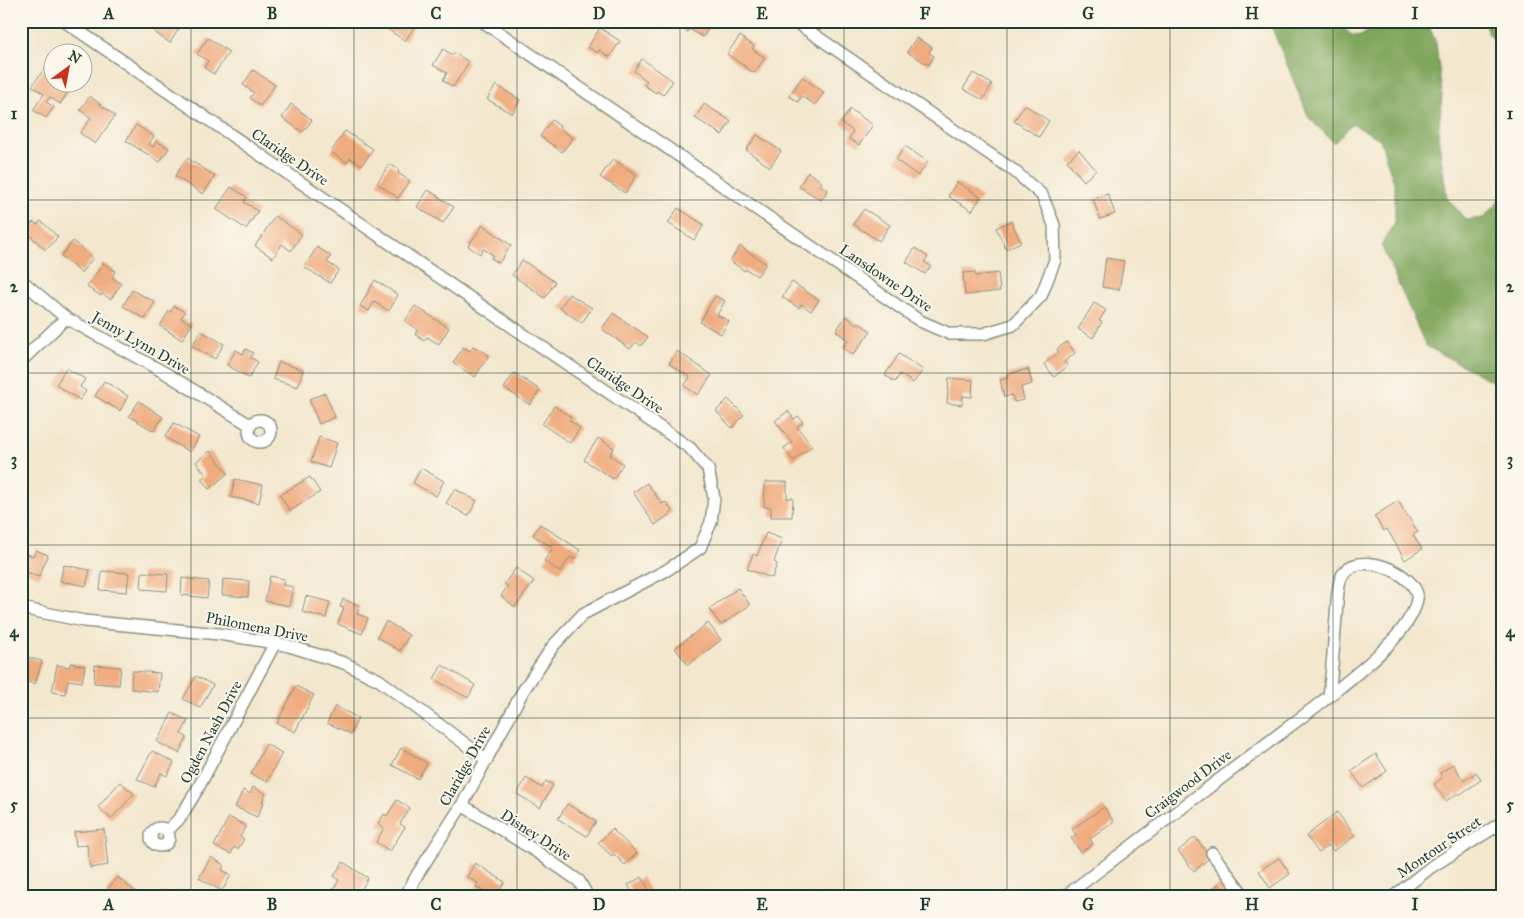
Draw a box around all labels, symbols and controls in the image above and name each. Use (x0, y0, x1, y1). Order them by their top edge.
text: A (103, 4, 115, 23)
text: B (267, 4, 277, 23)
text: C (431, 4, 442, 23)
text: D (593, 4, 606, 23)
text: E (756, 4, 768, 23)
text: F (920, 4, 931, 23)
text: G (1082, 4, 1094, 23)
text: H (1245, 4, 1259, 23)
text: I (1412, 4, 1419, 23)
north arrow (42, 42, 92, 92)
text: N (65, 47, 84, 68)
text: 1 (11, 104, 18, 123)
text: 1 (1507, 104, 1514, 123)
street label: Claridge Drive (248, 125, 332, 189)
street label: Lansdowne Drive (836, 240, 936, 316)
text: 2 (10, 277, 19, 296)
text: 2 (1506, 277, 1515, 296)
street label: Jenny Lynn Drive (86, 307, 193, 379)
street label: Claridge Drive (583, 353, 667, 417)
text: 3 (11, 450, 17, 470)
text: 3 (1507, 450, 1513, 470)
street label: Philomena Drive (204, 608, 310, 646)
text: 4 (10, 622, 20, 642)
text: 4 (1506, 622, 1516, 642)
street label: Ogden Nash Drive (176, 677, 246, 787)
street label: Claridge Drive (436, 723, 494, 809)
street label: Craigwood Drive (1141, 746, 1235, 822)
text: 5 (10, 795, 18, 814)
text: 5 (1506, 795, 1514, 814)
street label: Disney Drive (497, 805, 575, 865)
street label: Montour Street (1393, 812, 1485, 882)
text: A (103, 895, 115, 914)
text: B (267, 895, 277, 914)
text: C (431, 895, 442, 914)
text: D (593, 895, 606, 914)
text: E (756, 895, 768, 914)
text: F (920, 895, 931, 914)
text: G (1082, 895, 1094, 914)
text: H (1245, 895, 1259, 914)
text: I (1412, 895, 1419, 914)

